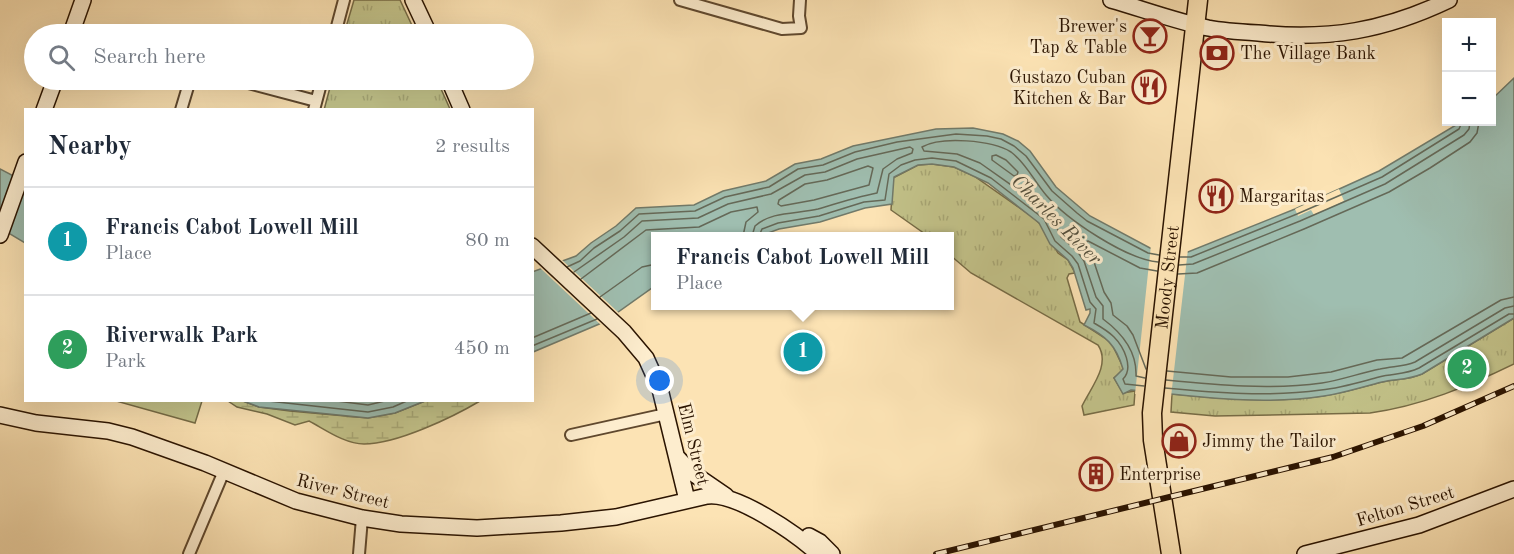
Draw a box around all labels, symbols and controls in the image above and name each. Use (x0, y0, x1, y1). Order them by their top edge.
place label: Brewer's Tap & Table (1029, 18, 1127, 57)
bar icon: Brewer's Tap & Table (1132, 18, 1168, 54)
map controls (1442, 18, 1496, 126)
button: + (1442, 18, 1496, 72)
search box (24, 24, 534, 90)
bank icon: The Village Bank (1199, 35, 1235, 71)
icon: search (45, 41, 78, 74)
place label: The Village Bank (1240, 45, 1376, 63)
text: Search here (93, 46, 206, 68)
place label: Gustazo Cuban Kitchen & Bar (1009, 69, 1127, 108)
restaurant icon: Gustazo Cuban Kitchen & Bar (1131, 69, 1167, 105)
button: − (1442, 72, 1496, 126)
text: Nearby (48, 134, 132, 160)
text: 2 results (435, 137, 510, 157)
water label: Charles River (1007, 172, 1105, 270)
restaurant icon: Margaritas (1198, 178, 1234, 214)
place label: Margaritas (1239, 188, 1324, 206)
text: Francis Cabot Lowell Mill (105, 217, 359, 239)
street label: Moody Street (1153, 224, 1183, 330)
text: 1 (62, 231, 73, 251)
text: 80 m (465, 231, 510, 251)
popup (651, 232, 954, 310)
text: Place (105, 244, 152, 264)
text: Francis Cabot Lowell Mill (676, 247, 929, 269)
text: Place (676, 274, 722, 294)
text: Riverwalk Park (105, 325, 258, 347)
pin: 1 (784, 330, 822, 374)
text: 2 (62, 339, 73, 359)
text: 450 m (454, 339, 510, 359)
pin: 2 (1448, 346, 1486, 392)
text: Park (105, 352, 146, 372)
your location (645, 366, 674, 395)
street label: Elm Street (674, 401, 712, 487)
shop icon: Jimmy the Tailor (1161, 423, 1197, 459)
place label: Jimmy the Tailor (1202, 433, 1337, 451)
building icon: Enterprise (1078, 456, 1114, 492)
place label: Enterprise (1119, 466, 1201, 484)
street label: River Street (295, 472, 391, 512)
street label: Felton Street (1354, 483, 1457, 530)

